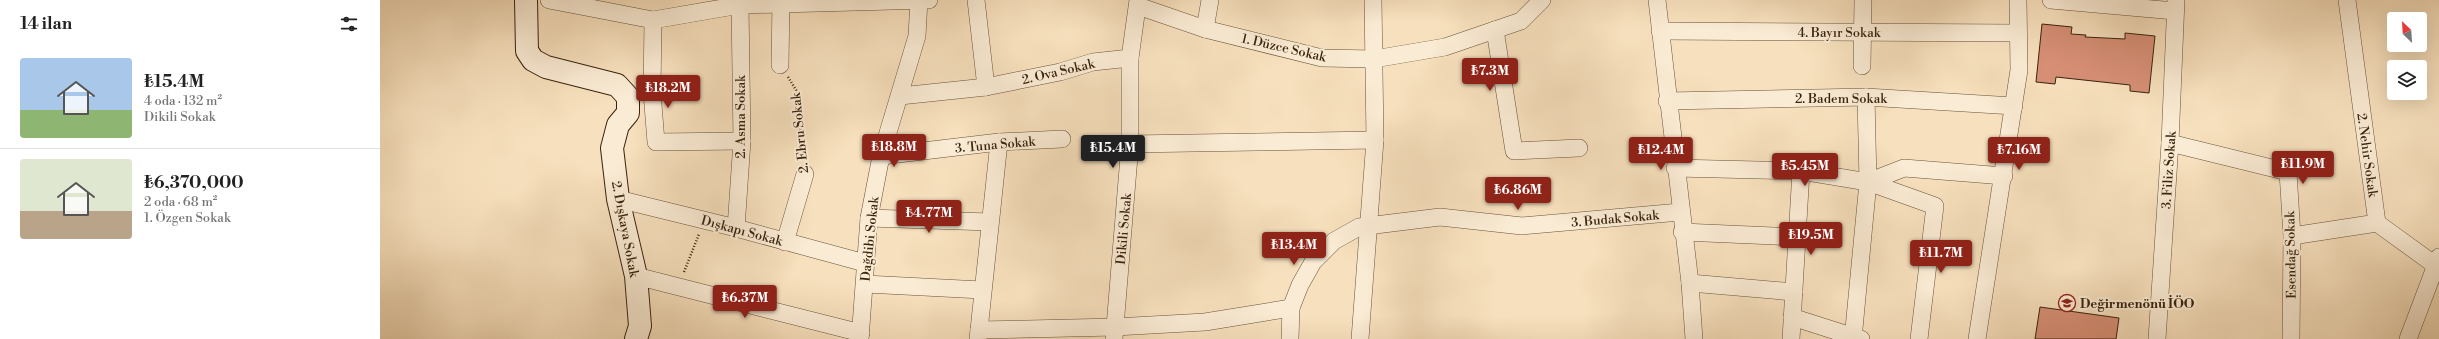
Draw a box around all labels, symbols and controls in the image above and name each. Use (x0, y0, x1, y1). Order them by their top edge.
north arrow (2387, 12, 2427, 52)
map controls (2387, 12, 2427, 100)
text: 14 ilan (20, 13, 72, 35)
icon: filters (338, 13, 360, 35)
street label: 4. Bayır Sokak (1797, 25, 1882, 41)
street label: 1. Düzce Sokak (1240, 30, 1329, 66)
street label: 2. Ova Sokak (1020, 56, 1097, 88)
pin: ₺7.3M (1462, 58, 1518, 92)
button: layers (2387, 60, 2427, 100)
text: ₺7.3M (1471, 63, 1509, 79)
text: ₺15.4M (144, 71, 204, 93)
icon: home (52, 74, 100, 122)
street label: 2. Asma Sokak (733, 74, 749, 159)
pin: ₺18.2M (635, 75, 701, 109)
text: ₺18.2M (645, 80, 691, 96)
street label: 2. Ebru Sokak (788, 91, 812, 174)
street label: 2. Badem Sokak (1795, 91, 1888, 107)
text: 4 oda · 132 m² (144, 93, 222, 109)
text: Dikili Sokak (144, 109, 216, 125)
street label: 2. Nehir Sokak (2353, 112, 2381, 199)
street label: 3. Filiz Sokak (2158, 129, 2180, 210)
street label: 3. Tuna Sokak (954, 133, 1037, 156)
pin: ₺18.8M (861, 134, 927, 168)
pin: ₺15.4M (1080, 135, 1146, 169)
pin: ₺12.4M (1628, 137, 1694, 171)
pin: ₺7.16M (1986, 137, 2052, 171)
text: ₺18.8M (871, 139, 917, 155)
text: ₺15.4M (1090, 140, 1136, 156)
text: ₺12.4M (1638, 142, 1684, 158)
text: ₺7.16M (1997, 142, 2041, 158)
pin: ₺11.9M (2270, 151, 2336, 185)
pin: ₺5.45M (1772, 153, 1838, 187)
text: ₺11.9M (2281, 156, 2325, 172)
text: ₺5.45M (1781, 158, 1829, 174)
text: ₺6,370,000 (144, 172, 244, 194)
icon: home (52, 175, 100, 223)
pin: ₺6.86M (1485, 177, 1551, 211)
street label: 2. Dışkaya Sokak (608, 180, 642, 280)
text: ₺6.86M (1494, 182, 1542, 198)
street label: Dikili Sokak (1113, 192, 1135, 265)
text: 2 oda · 68 m² (144, 194, 217, 210)
street label: Dağdibi Sokak (858, 195, 883, 282)
pin: ₺4.77M (896, 200, 962, 234)
text: ₺4.77M (906, 205, 953, 221)
street label: 3. Budak Sokak (1571, 207, 1661, 231)
text: 1. Özgen Sokak (144, 210, 231, 226)
street label: Esendağ Sokak (2282, 210, 2300, 299)
street label: Dışkapı Sokak (699, 212, 785, 250)
pin: ₺19.5M (1778, 222, 1844, 256)
text: ₺19.5M (1788, 227, 1834, 243)
pin: ₺13.4M (1261, 232, 1327, 266)
text: ₺13.4M (1271, 237, 1317, 253)
pin: ₺11.7M (1908, 240, 1974, 274)
text: ₺11.7M (1919, 245, 1963, 261)
pin: ₺6.37M (712, 285, 778, 319)
text: ₺6.37M (722, 290, 768, 306)
school or university icon: Değirmenönü İÖO (2057, 293, 2077, 313)
place label: Değirmenönü İÖO (2080, 295, 2195, 312)

